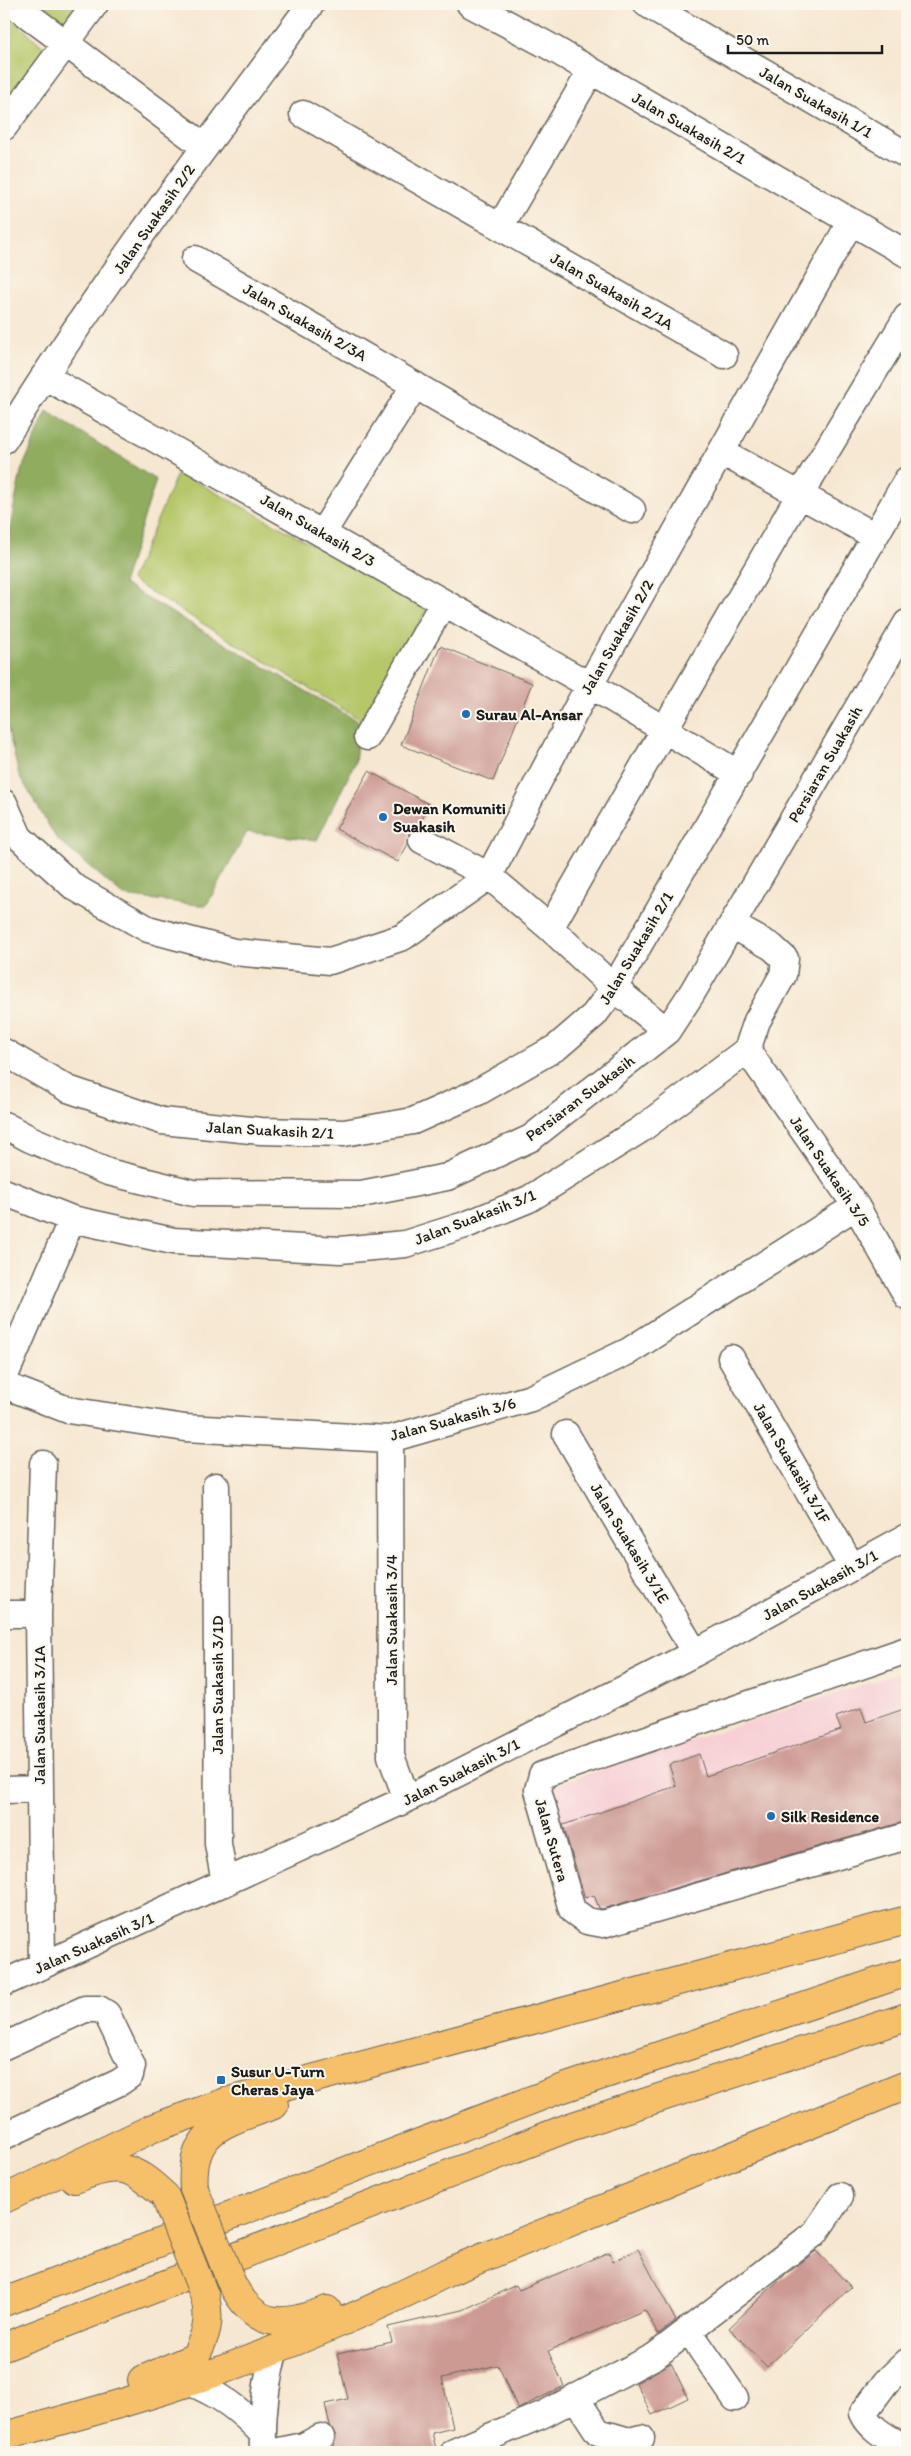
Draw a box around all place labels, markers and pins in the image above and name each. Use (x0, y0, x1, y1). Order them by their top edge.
place label: Surau Al-Ansar (476, 705, 584, 724)
marker: Surau Al-Ansar (460, 708, 472, 720)
place label: Dewan Komuniti Suakasih (393, 799, 506, 836)
marker: Dewan Komuniti Suakasih (377, 811, 389, 823)
place label: Silk Residence (781, 1807, 880, 1826)
marker: Silk Residence (765, 1810, 777, 1822)
place label: Susur U-Turn Cheras Jaya (231, 2062, 326, 2100)
marker: Susur U-Turn Cheras Jaya (215, 2074, 227, 2086)

